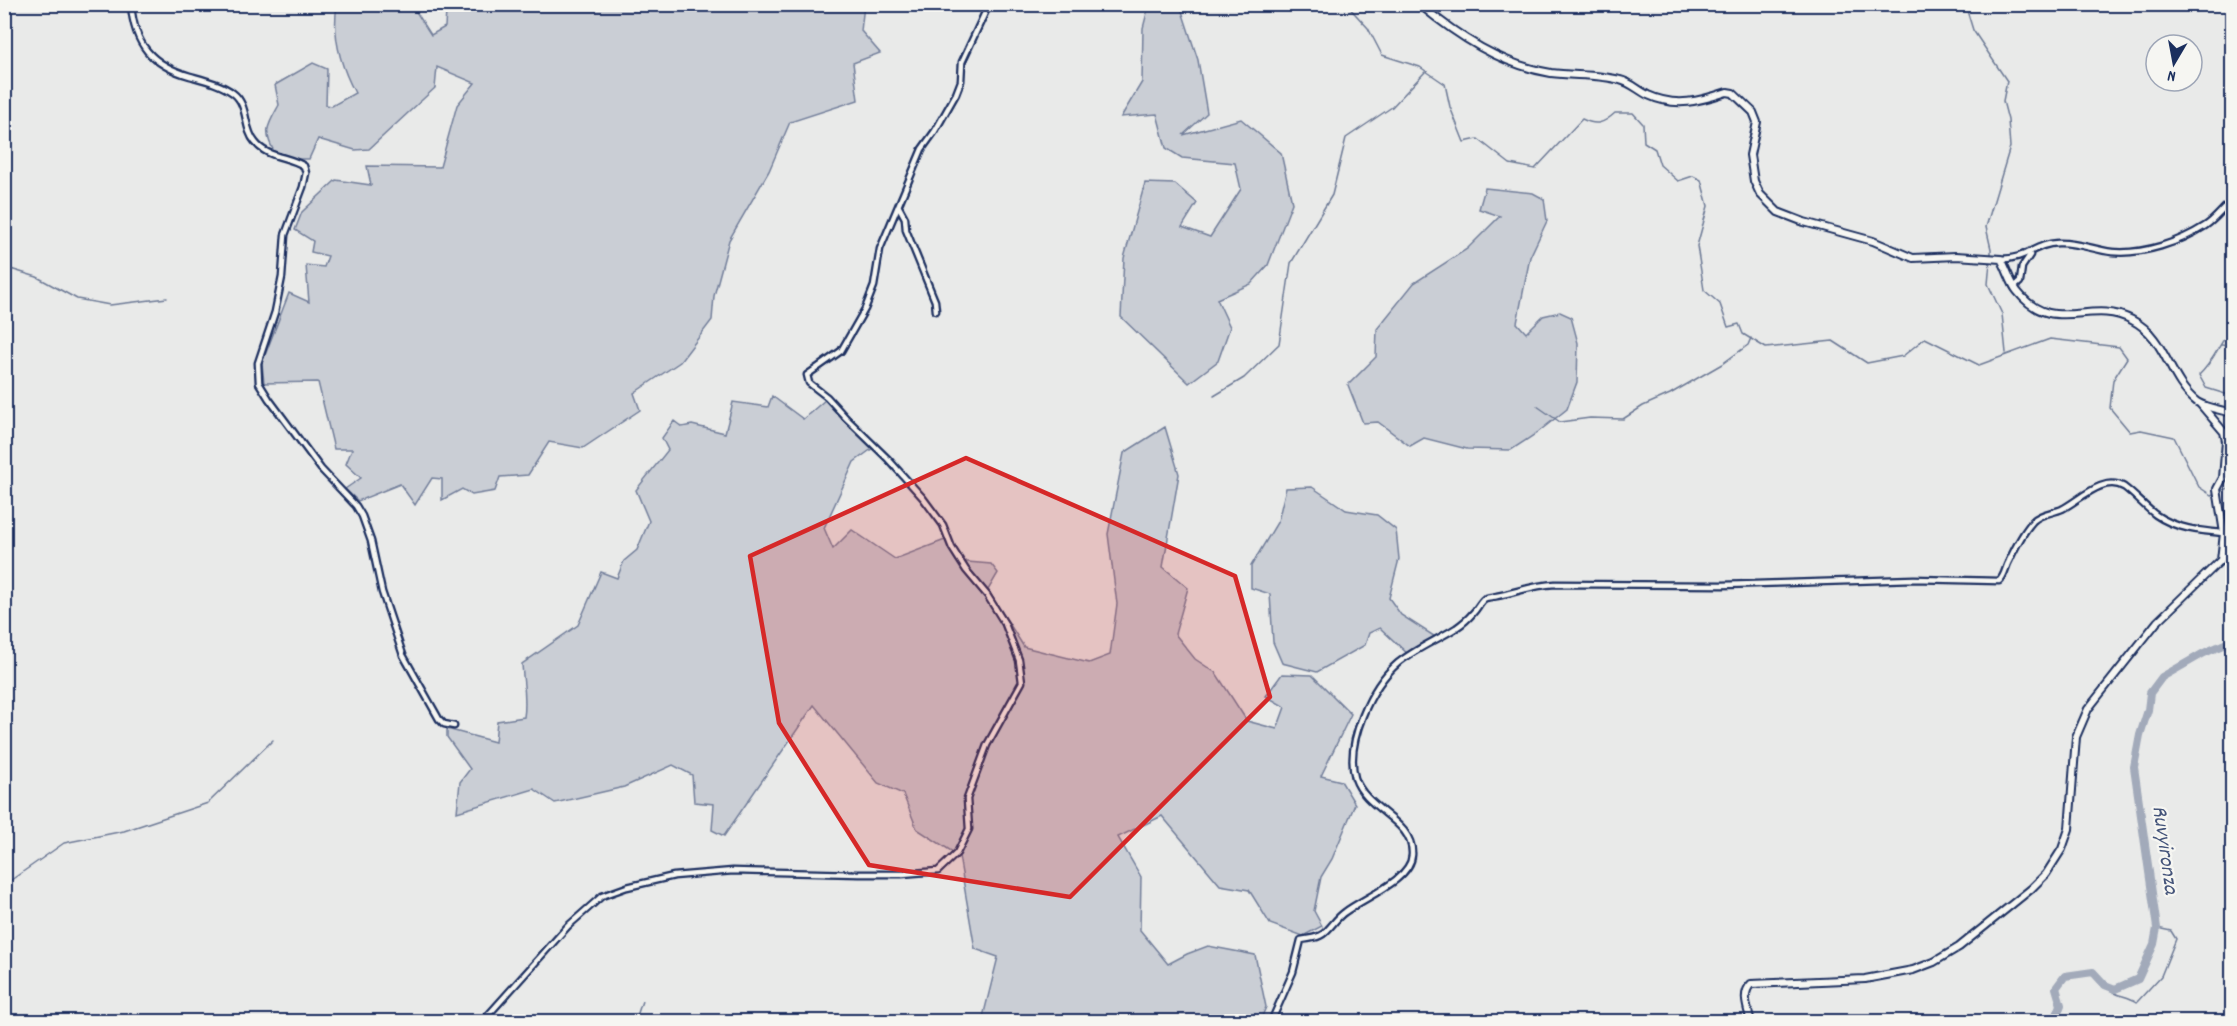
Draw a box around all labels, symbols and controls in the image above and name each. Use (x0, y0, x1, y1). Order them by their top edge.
north arrow (2144, 33, 2204, 93)
text: N (2166, 63, 2178, 87)
water label: Ruvyironza (2142, 804, 2186, 898)

